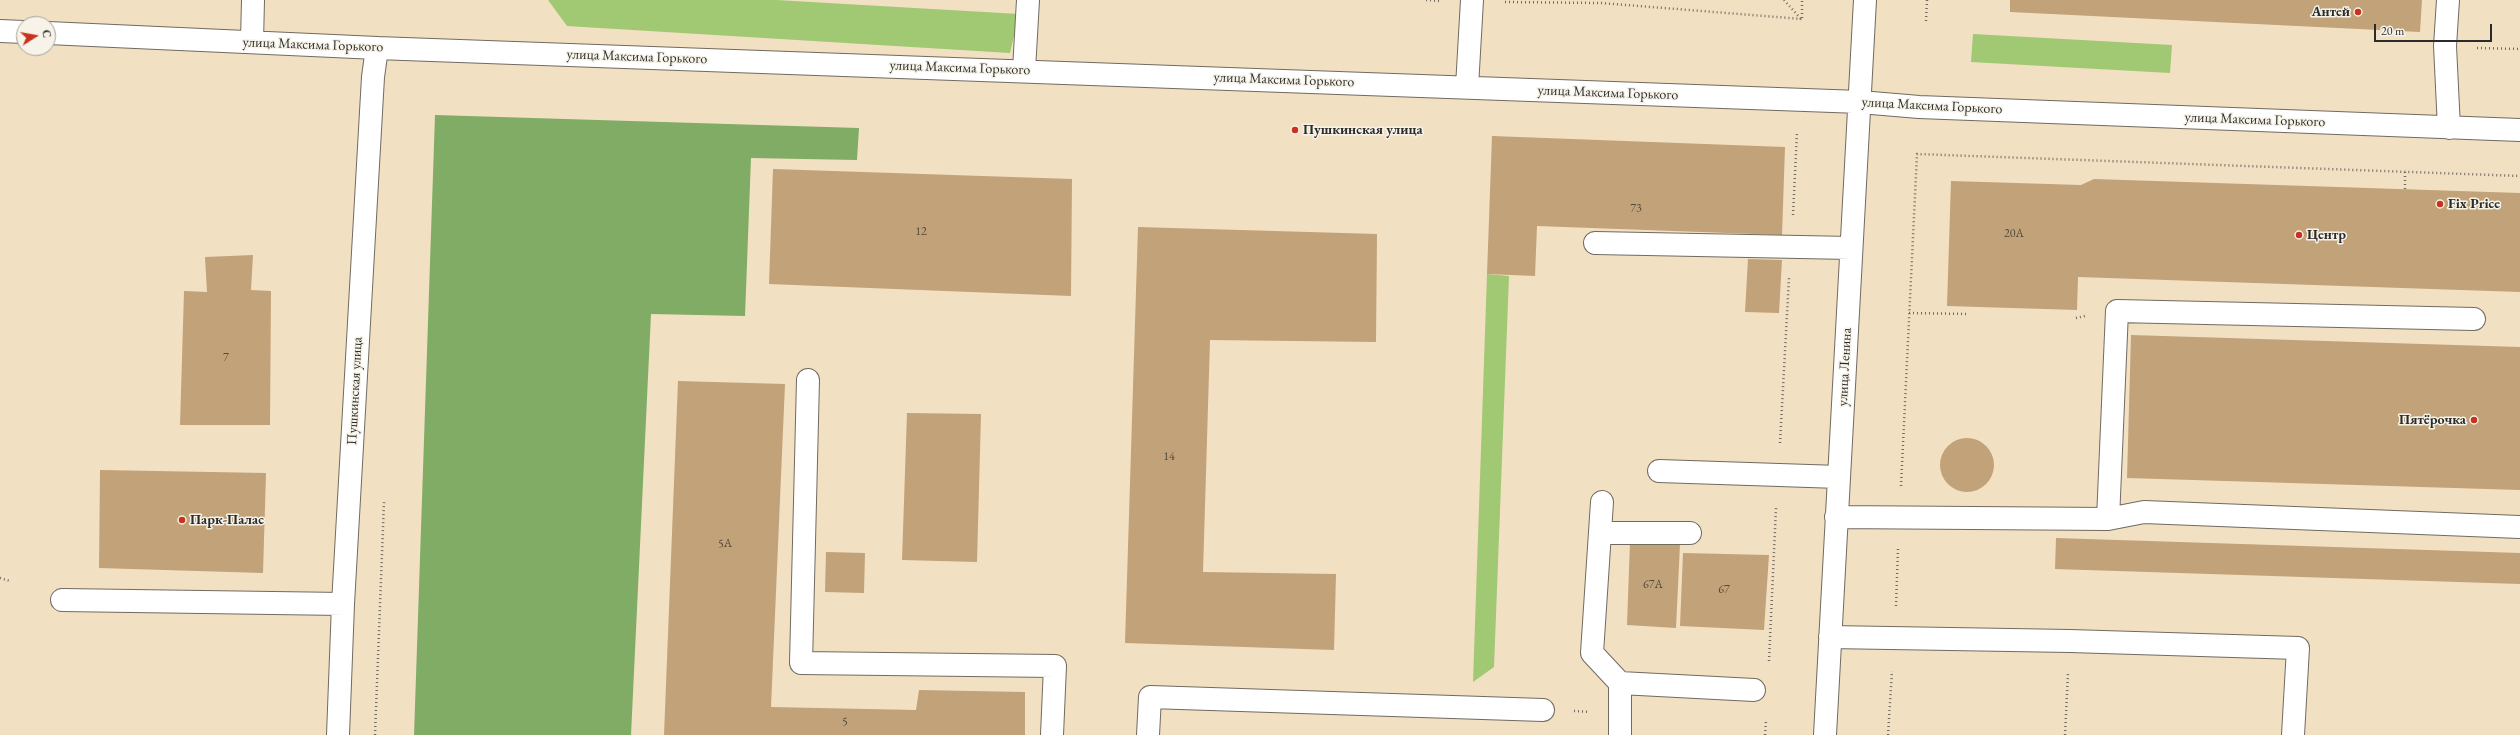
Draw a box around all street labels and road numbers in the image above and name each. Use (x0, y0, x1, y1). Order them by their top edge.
street label: улица Максима Горького (242, 34, 384, 56)
street label: улица Максима Горького (566, 46, 708, 68)
street label: улица Максима Горького (889, 57, 1031, 79)
street label: улица Максима Горького (1213, 69, 1355, 91)
street label: улица Максима Горького (1537, 82, 1679, 104)
street label: улица Максима Горького (1861, 94, 2003, 118)
street label: улица Максима Горького (2184, 109, 2326, 131)
street label: улица Ленина (1835, 327, 1855, 407)
street label: Пушкинская улица (344, 337, 366, 445)

